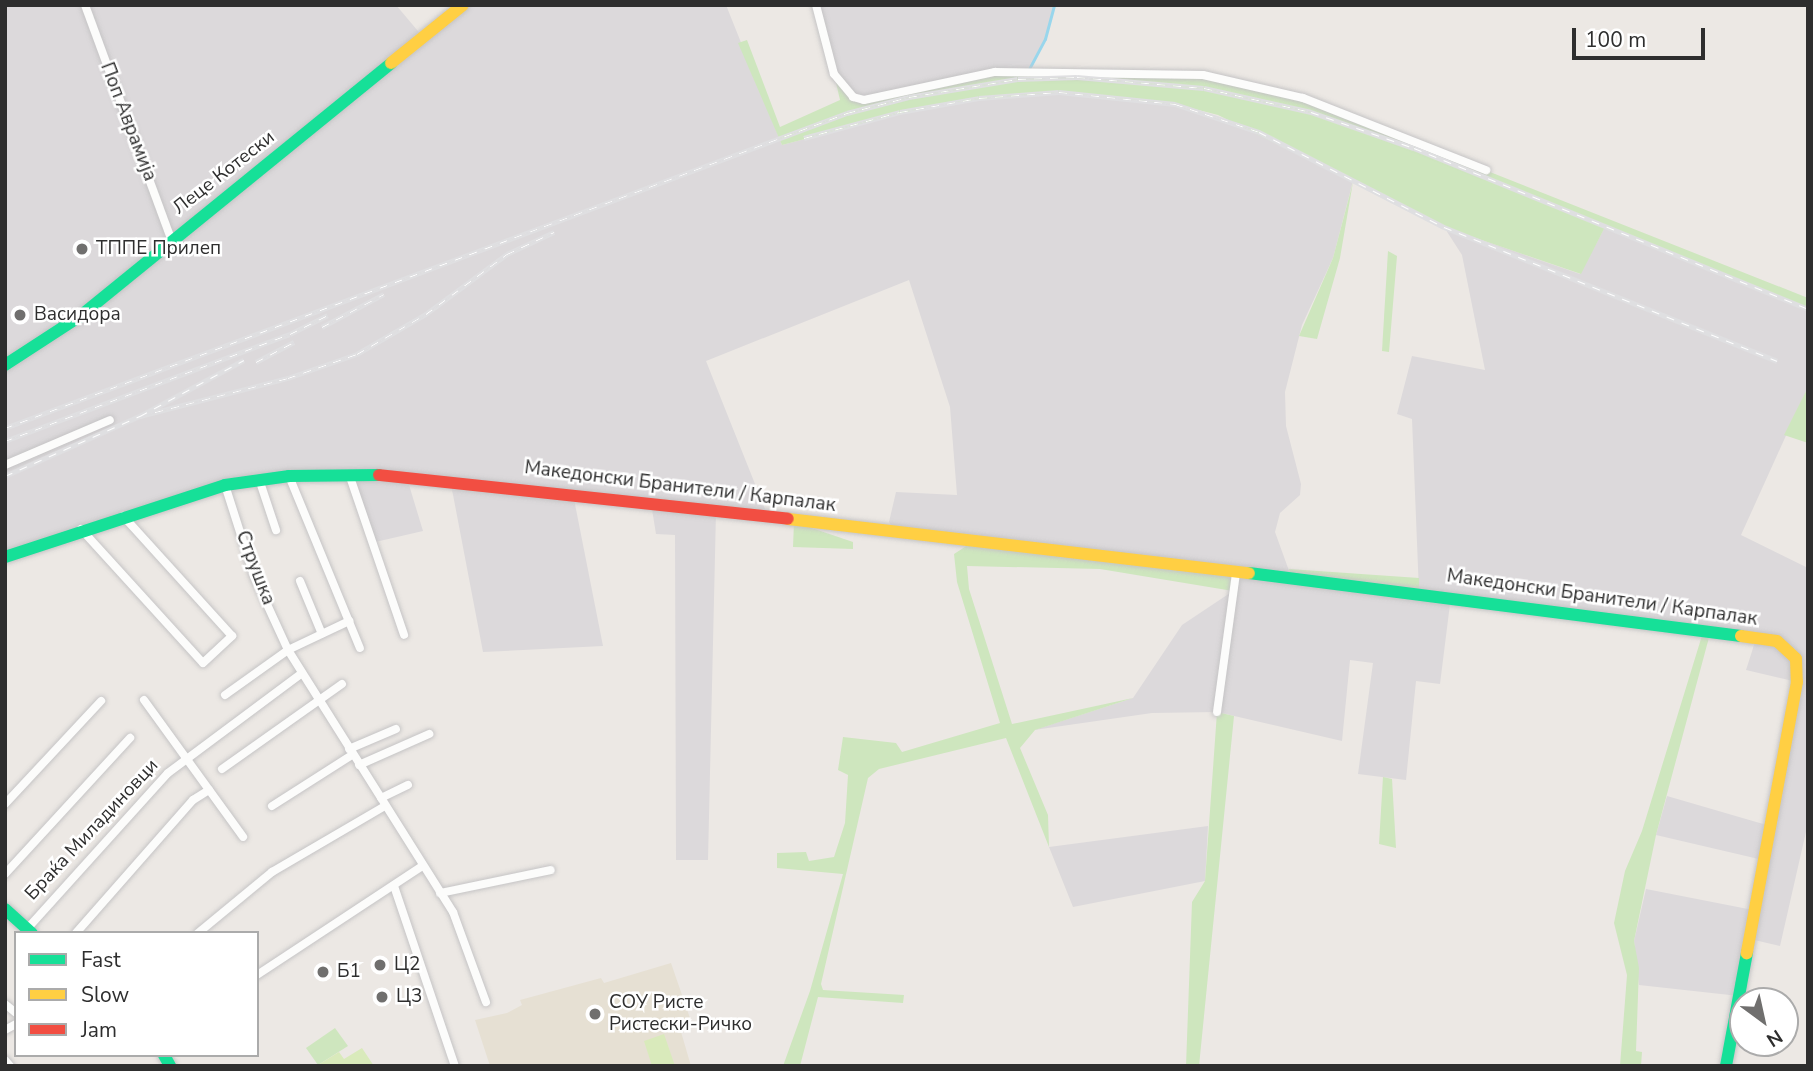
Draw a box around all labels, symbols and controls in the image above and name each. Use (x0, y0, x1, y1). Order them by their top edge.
scale bar (1575, 14, 1708, 58)
text: 100 m (1585, 26, 1646, 54)
street label: Поп Аврамија (95, 59, 161, 185)
street label: Леце Котески (169, 126, 279, 220)
place label: ТППЕ Прилеп (96, 238, 221, 260)
marker: ТППЕ Прилеп (74, 241, 90, 257)
place label: Васидора (34, 304, 121, 326)
marker: Васидора (12, 307, 28, 323)
street label: Македонски Бранители / Карпалак (523, 457, 837, 517)
street label: Струшка (230, 528, 280, 608)
street label: Македонски Бранители / Карпалак (1445, 565, 1759, 631)
street label: Браќа Миладиновци (21, 755, 163, 905)
legend (14, 931, 259, 1057)
text: Fast (81, 946, 121, 974)
place label: Ц2 (394, 954, 420, 976)
marker: Ц2 (372, 957, 388, 973)
place label: Б1 (337, 961, 361, 983)
marker: Б1 (315, 964, 331, 980)
text: Slow (81, 981, 129, 1009)
place label: Ц3 (396, 986, 422, 1008)
north arrow (1729, 987, 1799, 1057)
marker: Ц3 (374, 989, 390, 1005)
place label: СОУ Ристе Ристески-Ричко (609, 992, 752, 1036)
marker: СОУ Ристе Ристески-Ричко (587, 1006, 603, 1022)
text: Jam (81, 1016, 117, 1044)
text: N (1761, 1023, 1787, 1053)

